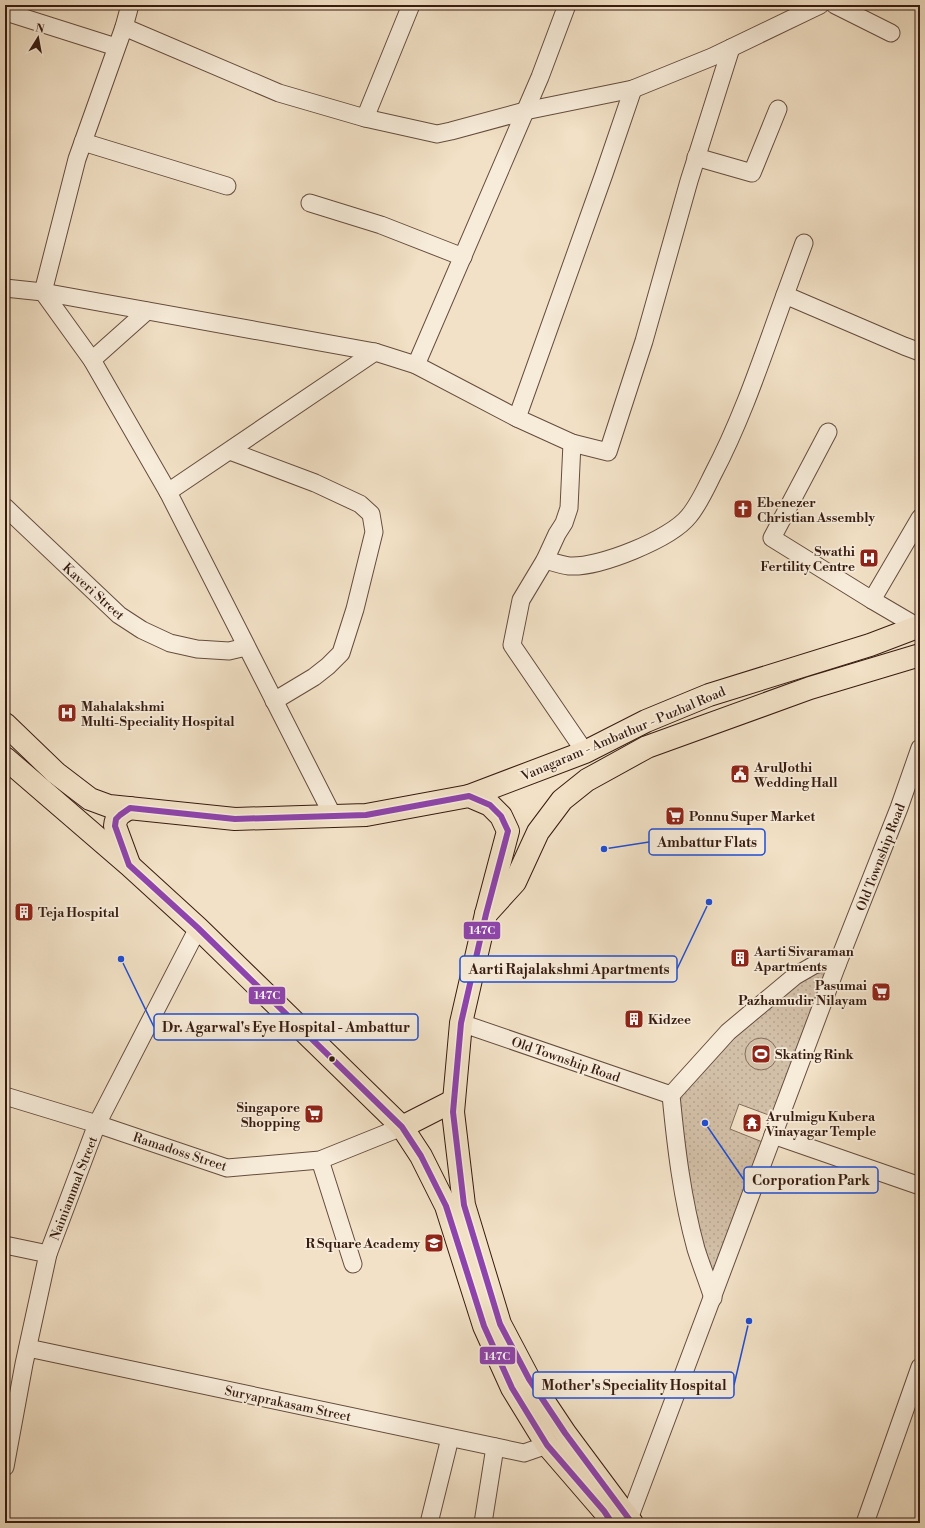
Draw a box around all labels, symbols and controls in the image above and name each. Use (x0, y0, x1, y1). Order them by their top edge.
north arrow (18, 18, 58, 58)
text: N (34, 21, 46, 37)
place label: Ebenezer Christian Assembly (757, 495, 876, 526)
church icon: Ebenezer Christian Assembly (732, 498, 754, 520)
place label: Swathi Fertility Centre (760, 544, 855, 575)
hospital icon: Swathi Fertility Centre (858, 547, 880, 569)
street label: Kaveri Street (59, 560, 128, 624)
street label: Vanagaram - Ambathur - Puzhal Road (518, 683, 729, 785)
place label: Mahalakshmi Multi-Speciality Hospital (81, 699, 235, 730)
hospital icon: Mahalakshmi Multi-Speciality Hospital (56, 702, 78, 724)
place label: ArulJothi Wedding Hall (753, 760, 838, 791)
public building icon: ArulJothi Wedding Hall (729, 763, 751, 785)
street label: Old Township Road (853, 801, 909, 913)
supermarket icon: Ponnu Super Market (664, 805, 686, 827)
place label: Ponnu Super Market (689, 809, 815, 825)
callout: Ambattur Flats (649, 829, 765, 855)
text: Ambattur Flats (656, 834, 757, 852)
building icon: Teja Hospital (13, 901, 35, 923)
place label: Teja Hospital (38, 905, 120, 921)
line badge: 147C (463, 921, 501, 940)
text: 147C (469, 924, 495, 938)
place label: Aarti Sivaraman Apartments (753, 944, 854, 975)
building icon: Aarti Sivaraman Apartments (729, 947, 751, 969)
callout: Aarti Rajalakshmi Apartments (460, 956, 677, 982)
text: Aarti Rajalakshmi Apartments (467, 961, 670, 979)
place label: Pasumai Pazhamudir Nilayam (738, 978, 867, 1009)
supermarket icon: Pasumai Pazhamudir Nilayam (870, 981, 892, 1003)
line badge: 147C (248, 986, 286, 1005)
text: 147C (254, 989, 280, 1003)
building icon: Kidzee (623, 1008, 645, 1030)
place label: Kidzee (648, 1012, 691, 1028)
callout: Dr. Agarwal's Eye Hospital - Ambattur (154, 1014, 418, 1040)
text: Dr. Agarwal's Eye Hospital - Ambattur (162, 1019, 410, 1037)
street label: Old Township Road (509, 1034, 623, 1086)
sports icon: Skating Rink (750, 1043, 772, 1065)
place label: Skating Rink (775, 1047, 854, 1063)
unlabelled marker (327, 1054, 337, 1064)
place label: Singapore Shopping (237, 1100, 301, 1131)
supermarket icon: Singapore Shopping (303, 1103, 325, 1125)
place label: Arulmigu Kubera Vinayagar Temple (765, 1109, 876, 1140)
temple icon: Arulmigu Kubera Vinayagar Temple (741, 1112, 763, 1134)
street label: Ramadoss Street (131, 1129, 229, 1175)
street label: Nainiammal Street (47, 1134, 101, 1243)
callout: Corporation Park (744, 1167, 878, 1193)
text: Corporation Park (752, 1172, 870, 1190)
school or university icon: R Square Academy (423, 1232, 445, 1254)
place label: R Square Academy (305, 1236, 420, 1252)
line badge: 147C (479, 1346, 516, 1365)
text: 147C (484, 1350, 510, 1364)
callout: Mother's Speciality Hospital (533, 1372, 734, 1398)
text: Mother's Speciality Hospital (541, 1377, 727, 1395)
street label: Suryaprakasam Street (223, 1383, 353, 1425)

